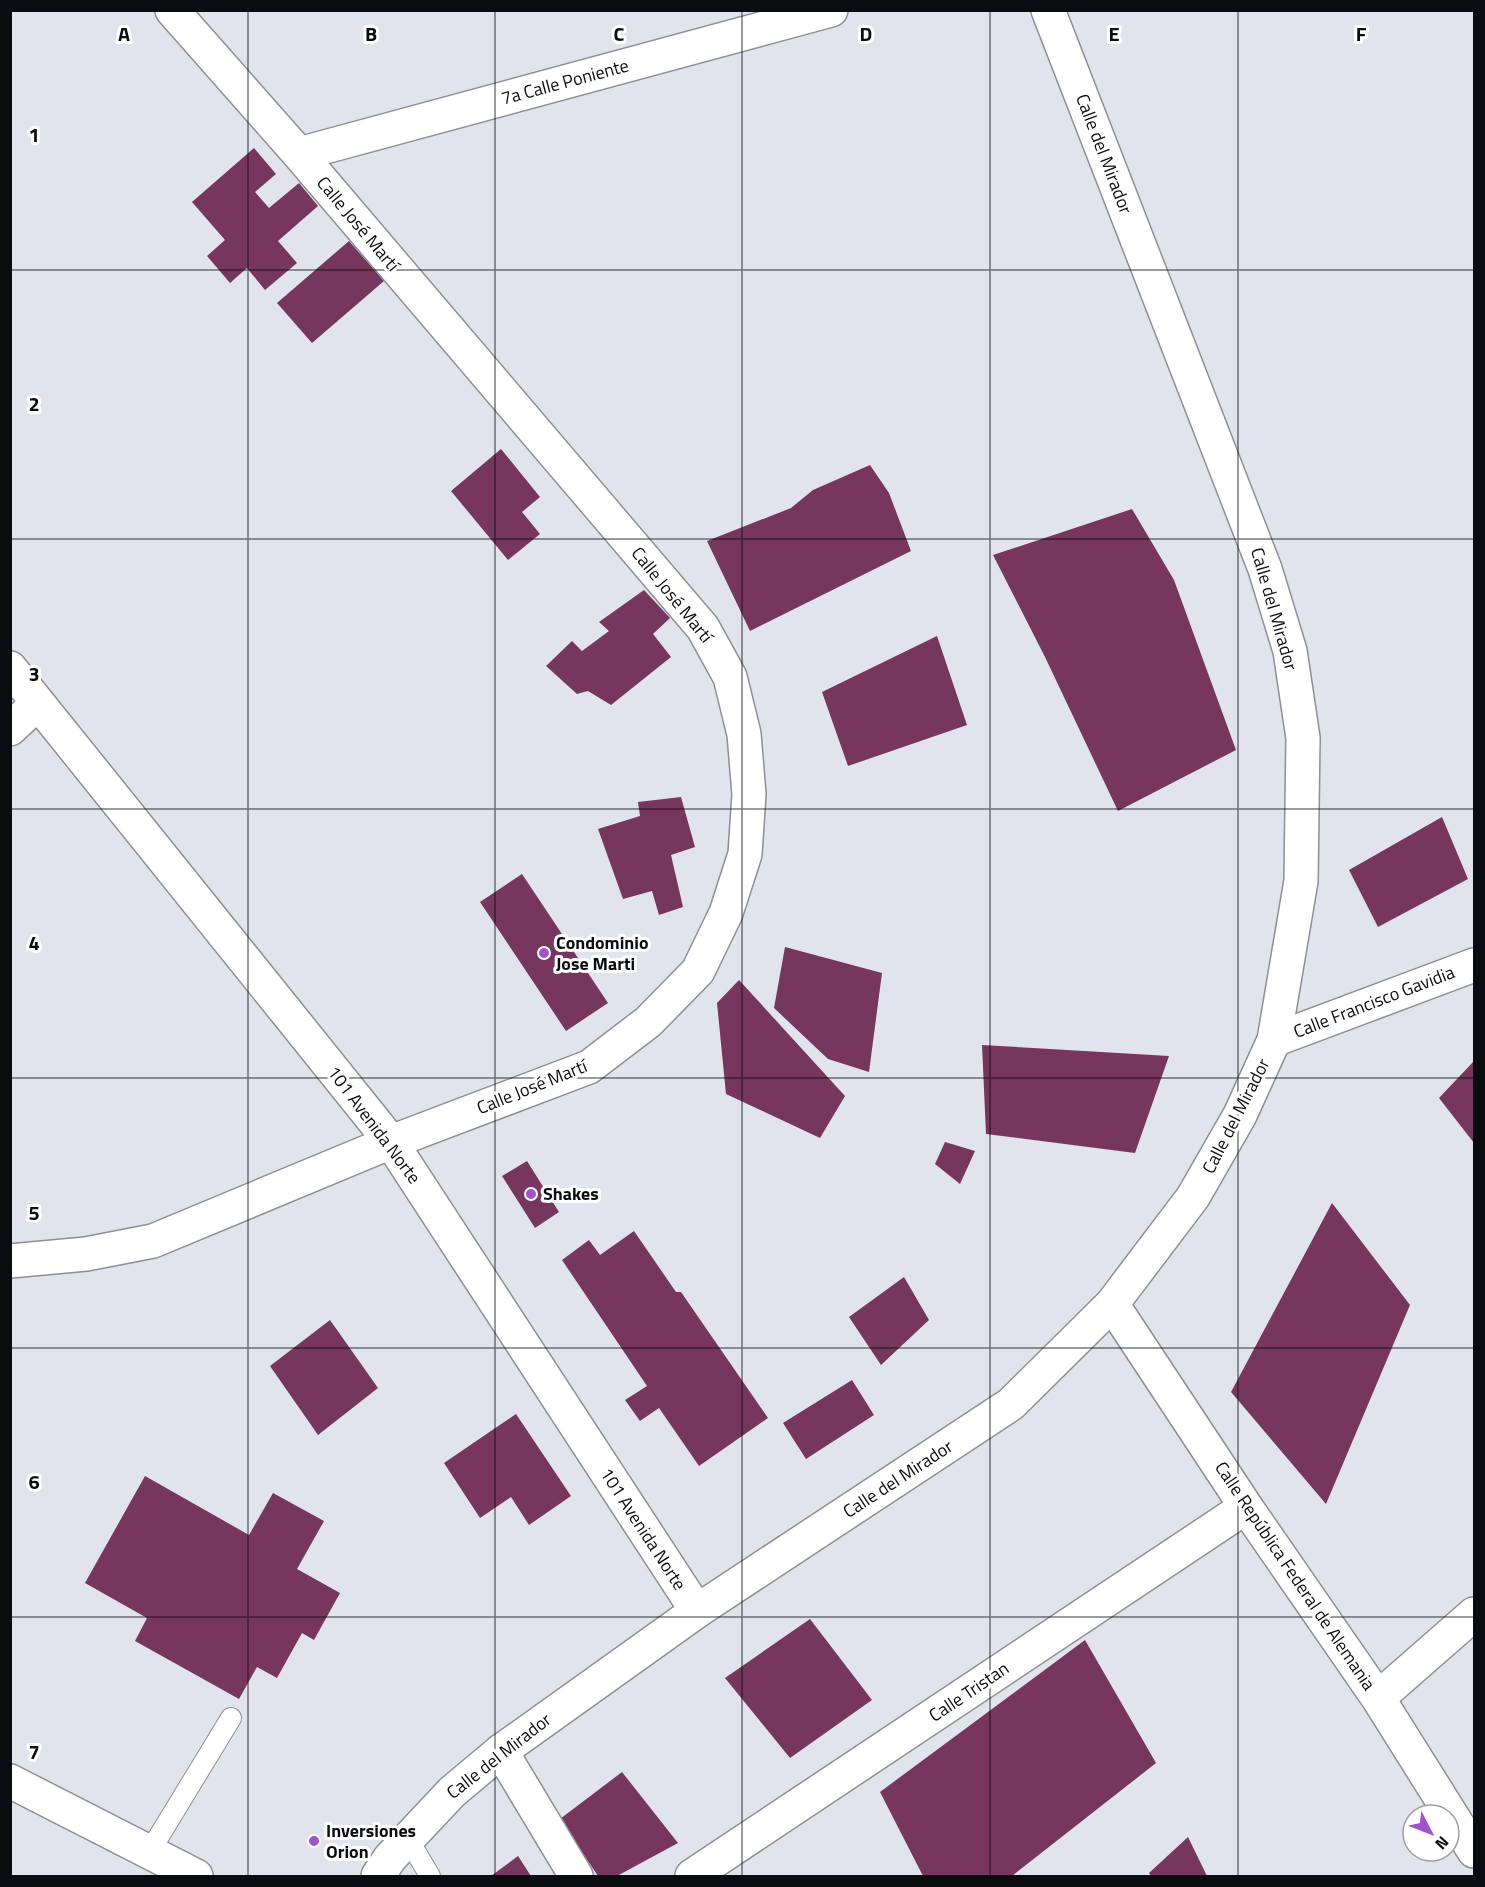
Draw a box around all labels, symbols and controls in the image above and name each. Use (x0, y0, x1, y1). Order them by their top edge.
text: A (118, 18, 130, 49)
text: B (365, 18, 377, 49)
text: C (614, 18, 625, 49)
text: D (860, 18, 872, 49)
text: E (1108, 18, 1120, 49)
text: F (1356, 18, 1367, 49)
street label: 7a Calle Poniente (498, 52, 632, 112)
street label: Calle del Mirador (1069, 90, 1140, 218)
text: 1 (28, 119, 40, 150)
street label: Calle José Martí (310, 170, 408, 279)
text: 2 (28, 388, 40, 419)
street label: Calle José Martí (625, 541, 721, 650)
street label: Calle del Mirador (1244, 544, 1305, 673)
text: 3 (28, 658, 40, 689)
text: 4 (28, 927, 40, 958)
place label: Condominio Jose Marti (556, 929, 649, 977)
marker: Condominio Jose Marti (537, 946, 551, 960)
street label: Calle Francisco Gavidia (1289, 958, 1458, 1045)
street label: Calle José Martí (473, 1051, 593, 1121)
street label: Calle del Mirador (1195, 1053, 1276, 1178)
street label: 101 Avenida Norte (321, 1060, 428, 1189)
place label: Shakes (543, 1180, 599, 1207)
marker: Shakes (524, 1187, 538, 1201)
text: 5 (28, 1197, 40, 1228)
street label: Calle del Mirador (837, 1433, 958, 1524)
street label: Calle República Federal de Alemania (1208, 1456, 1382, 1696)
street label: 101 Avenida Norte (594, 1462, 693, 1595)
text: 6 (28, 1466, 40, 1497)
street label: Calle Tristan (923, 1655, 1014, 1728)
street label: Calle del Mirador (441, 1706, 557, 1805)
text: 7 (28, 1736, 40, 1767)
north arrow (1401, 1803, 1461, 1863)
place label: Inversiones Orion (326, 1817, 416, 1865)
text: N (1430, 1831, 1455, 1855)
marker: Inversiones Orion (307, 1834, 321, 1848)

